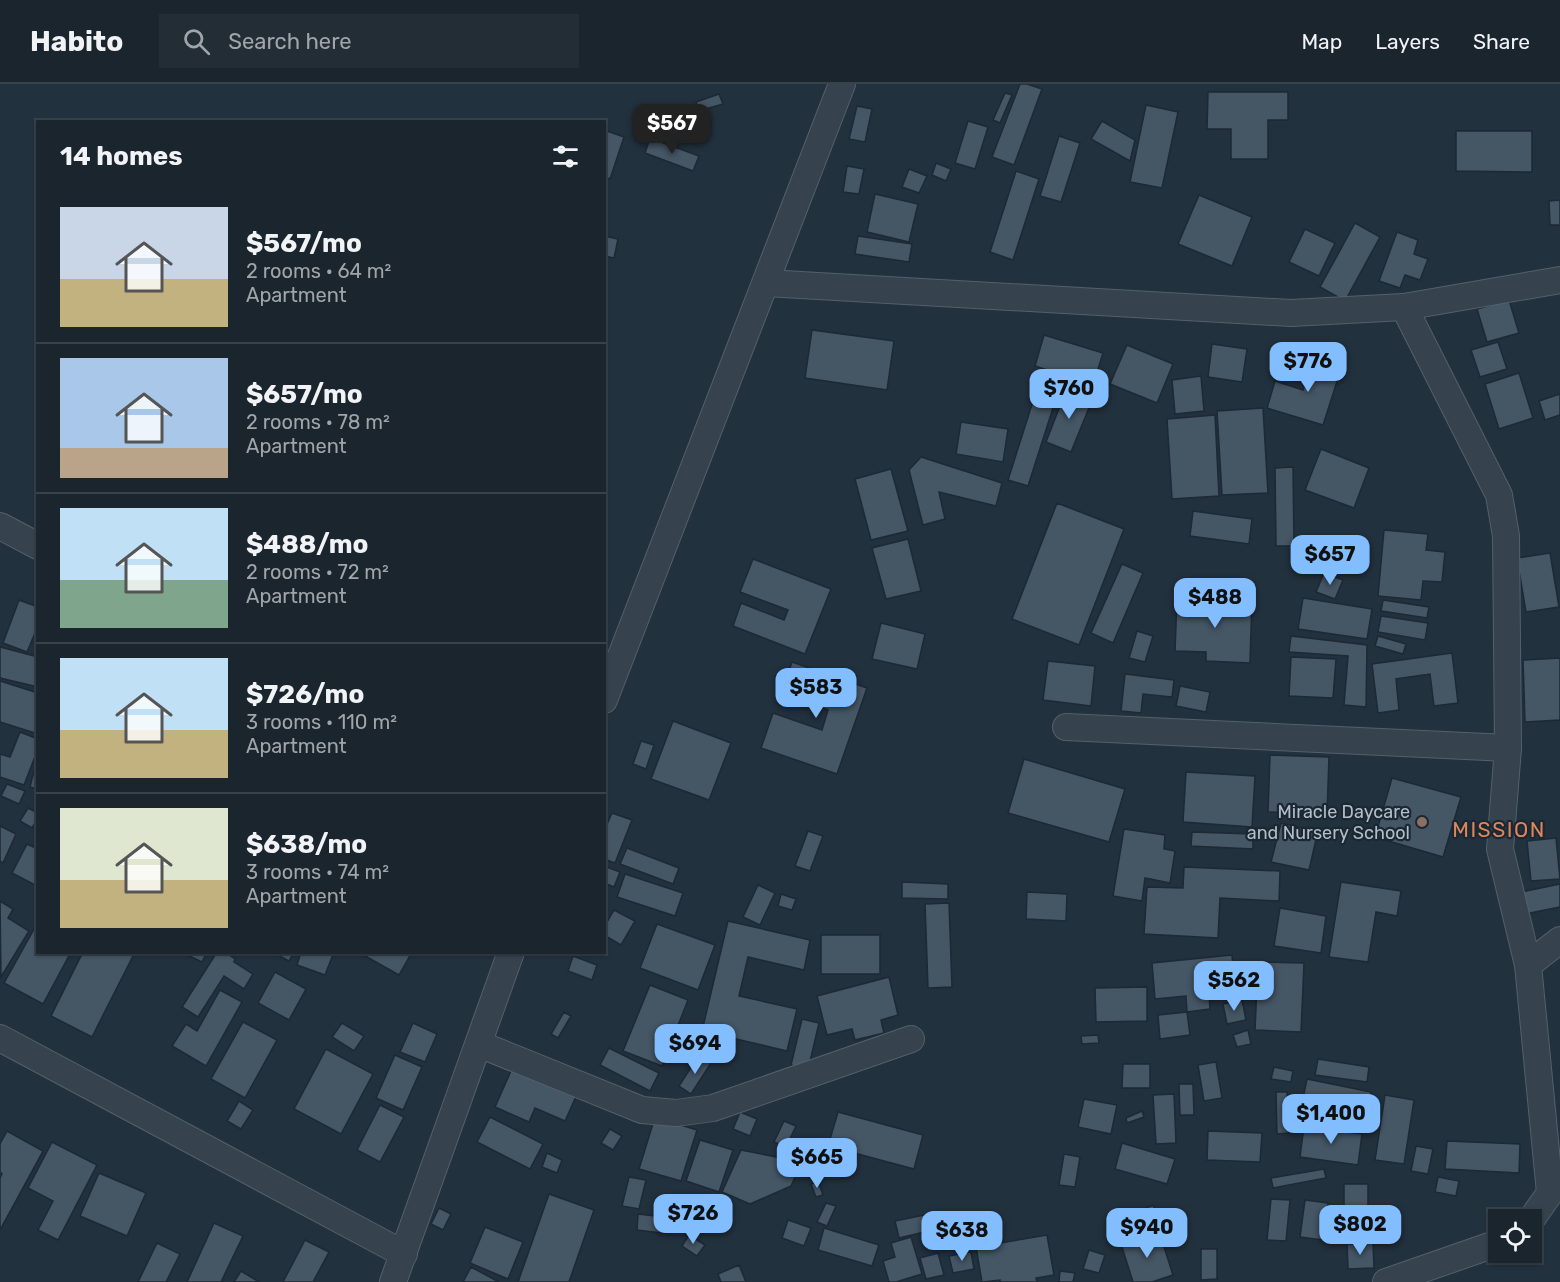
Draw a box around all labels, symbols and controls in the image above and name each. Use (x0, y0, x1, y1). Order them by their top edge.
search box (159, 14, 579, 68)
text: Habito (30, 25, 123, 58)
icon: search (180, 25, 213, 58)
text: Search here (228, 28, 352, 55)
text: Map (1301, 29, 1342, 54)
text: Layers (1375, 29, 1440, 54)
text: Share (1473, 29, 1530, 54)
pin: $567 (636, 104, 708, 155)
text: $567 (647, 111, 697, 135)
icon: filters (549, 140, 582, 173)
text: 14 homes (60, 141, 183, 172)
text: $567/mo (246, 228, 362, 259)
icon: home (108, 231, 180, 303)
text: 2 rooms · 64 m² (246, 259, 391, 283)
text: Apartment (246, 283, 347, 307)
pin: $776 (1272, 342, 1344, 393)
text: $776 (1284, 349, 1332, 373)
pin: $760 (1033, 369, 1105, 420)
text: $760 (1044, 376, 1094, 400)
text: $657/mo (246, 379, 363, 410)
icon: home (108, 382, 180, 454)
text: 2 rooms · 78 m² (246, 410, 390, 434)
text: Apartment (246, 434, 347, 458)
text: $488/mo (246, 529, 368, 560)
icon: home (108, 532, 180, 604)
pin: $657 (1294, 535, 1366, 586)
text: $657 (1305, 542, 1355, 566)
text: 2 rooms · 72 m² (246, 560, 389, 584)
pin: $488 (1179, 578, 1251, 629)
text: Apartment (246, 584, 347, 608)
text: $488 (1188, 585, 1242, 609)
pin: $583 (780, 668, 852, 719)
text: $583 (790, 675, 843, 699)
text: $726/mo (246, 679, 364, 710)
icon: home (108, 682, 180, 754)
text: 3 rooms · 110 m² (246, 710, 397, 734)
text: Apartment (246, 734, 347, 758)
place label: Miracle Daycare and Nursery School (1247, 801, 1410, 844)
marker: Miracle Daycare and Nursery School (1415, 815, 1429, 829)
district label: MISSION (1452, 817, 1546, 842)
text: $638/mo (246, 829, 367, 860)
icon: home (108, 832, 180, 904)
text: 3 rooms · 74 m² (246, 860, 389, 884)
text: Apartment (246, 884, 347, 908)
pin: $562 (1198, 961, 1270, 1012)
text: $562 (1208, 968, 1260, 992)
pin: $694 (659, 1024, 731, 1075)
text: $694 (669, 1031, 721, 1055)
pin: $1,400 (1282, 1094, 1380, 1145)
text: $1,400 (1296, 1101, 1366, 1125)
pin: $665 (781, 1138, 853, 1189)
text: $665 (791, 1145, 843, 1169)
pin: $726 (657, 1194, 729, 1245)
text: $726 (668, 1201, 718, 1225)
pin: $802 (1324, 1205, 1396, 1256)
pin: $940 (1111, 1208, 1183, 1259)
map controls (1488, 1209, 1542, 1263)
button: locate (1488, 1209, 1542, 1263)
pin: $638 (926, 1211, 998, 1262)
text: $802 (1333, 1212, 1387, 1236)
text: $940 (1120, 1215, 1174, 1239)
text: $638 (935, 1218, 989, 1242)

